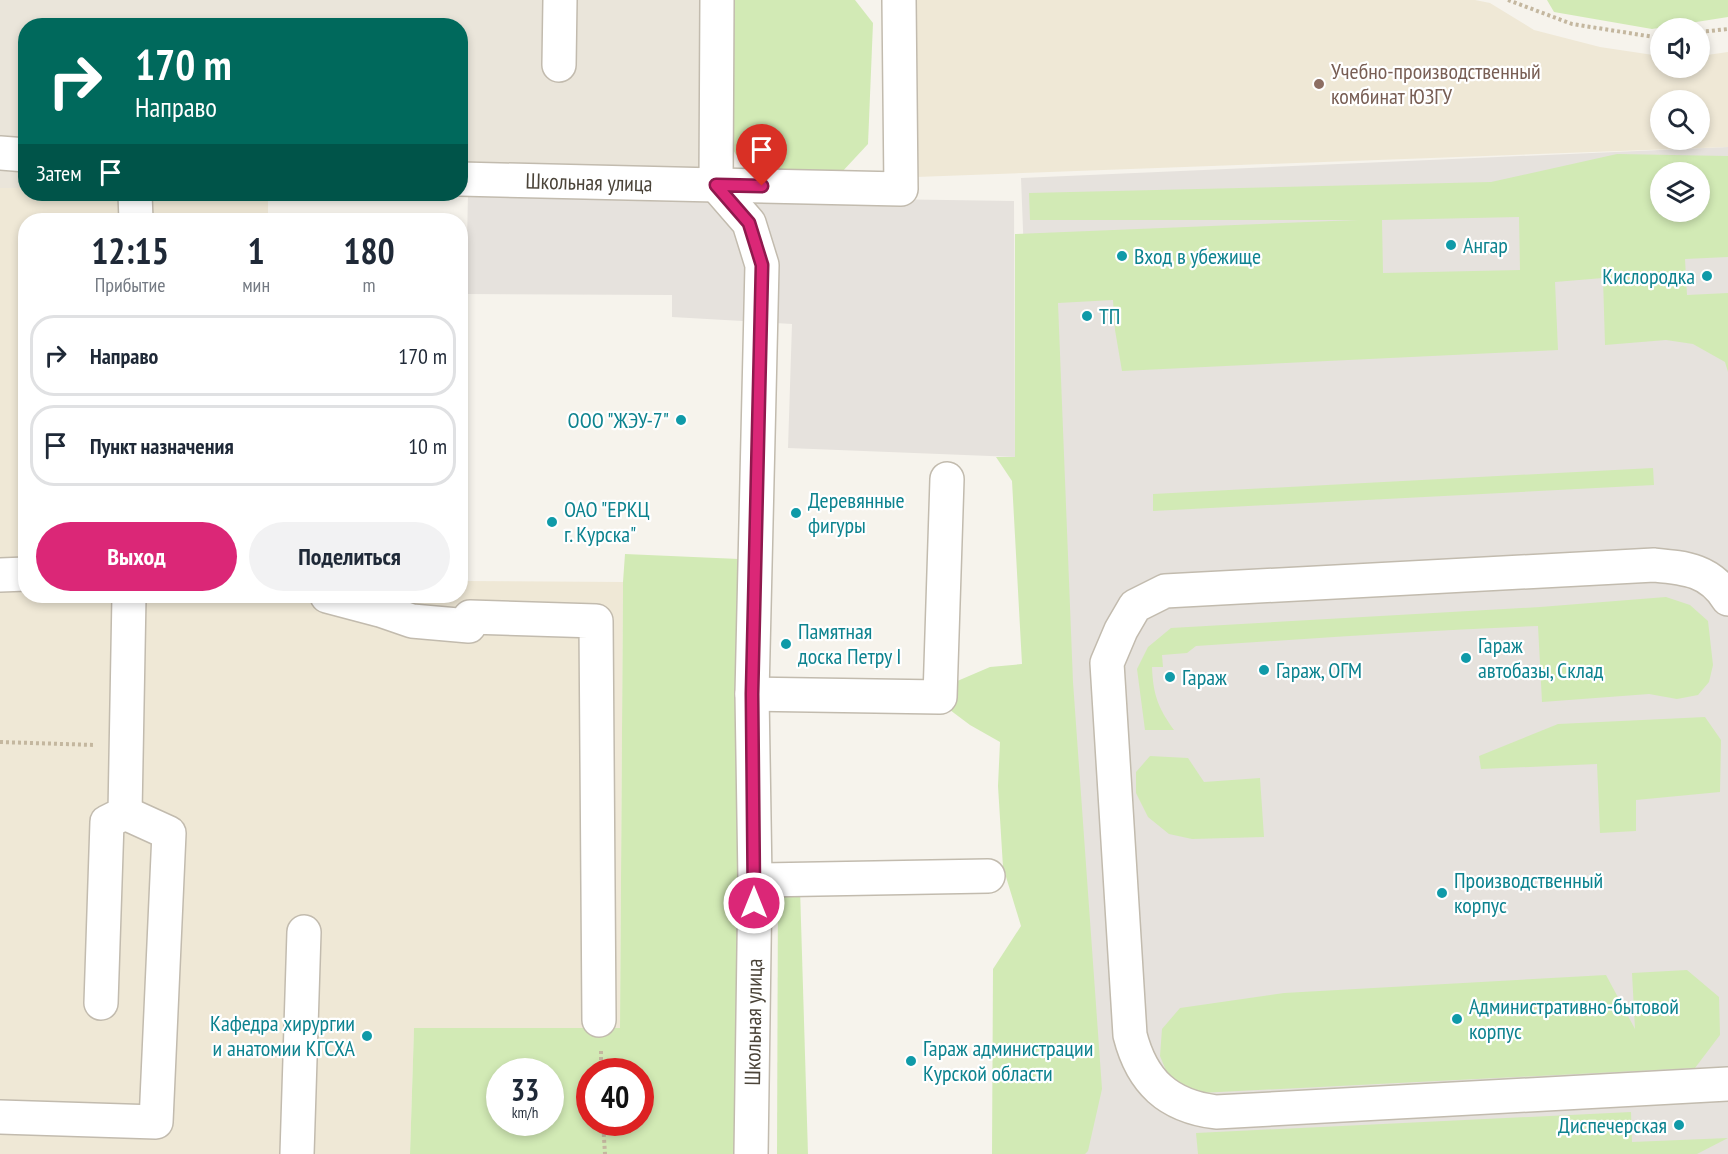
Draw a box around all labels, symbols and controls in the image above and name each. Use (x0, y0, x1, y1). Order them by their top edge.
map controls (1650, 18, 1710, 222)
button: sound (1650, 18, 1710, 78)
text: 170 m (135, 37, 232, 92)
icon: right (36, 42, 114, 120)
place label: Учебно-производственный комбинат ЮЗГУ (1331, 57, 1541, 110)
marker: Учебно-производственный комбинат ЮЗГУ (1312, 77, 1326, 91)
text: Направо (135, 90, 217, 124)
button: search (1650, 90, 1710, 150)
pin (736, 124, 787, 186)
icon: arrive (745, 133, 778, 166)
icon: arrive (94, 156, 127, 189)
text: Затем (36, 159, 82, 187)
button: layers (1650, 162, 1710, 222)
street label: Школьная улица (525, 167, 653, 198)
text: 12:15 (91, 227, 169, 274)
text: 1 (248, 227, 265, 274)
text: 180 (343, 227, 395, 274)
place label: Ангар (1463, 231, 1508, 259)
marker: Ангар (1444, 238, 1458, 252)
place label: Вход в убежище (1134, 242, 1261, 270)
marker: Вход в убежище (1115, 249, 1129, 263)
place label: Кислородка (1602, 262, 1695, 290)
marker: Кислородка (1700, 269, 1714, 283)
text: Прибытие (95, 272, 166, 298)
text: мин (242, 272, 270, 298)
text: m (363, 272, 376, 298)
place label: ТП (1099, 302, 1120, 330)
marker: ТП (1080, 309, 1094, 323)
icon: right (39, 339, 72, 372)
text: Направо (90, 342, 158, 370)
text: 170 m (398, 342, 447, 370)
place label: ООО "ЖЭУ-7" (568, 406, 669, 434)
marker: ООО "ЖЭУ-7" (674, 413, 688, 427)
icon: arrive (39, 429, 72, 462)
text: Пункт назначения (90, 432, 234, 460)
text: 10 m (408, 432, 447, 460)
place label: Деревянные фигуры (808, 486, 905, 539)
place label: ОАО "ЕРКЦ г. Курска" (564, 495, 650, 548)
marker: Деревянные фигуры (789, 506, 803, 520)
marker: ОАО "ЕРКЦ г. Курска" (545, 515, 559, 529)
button: Выход (36, 522, 237, 591)
button: Поделиться (249, 522, 450, 591)
place label: Памятная доска Петру I (798, 617, 901, 670)
place label: Гараж автобазы, Склад (1478, 631, 1604, 684)
marker: Памятная доска Петру I (779, 637, 793, 651)
marker: Гараж автобазы, Склад (1459, 651, 1473, 665)
place label: Гараж, ОГМ (1276, 656, 1362, 684)
place label: Гараж (1182, 663, 1227, 691)
marker: Гараж, ОГМ (1257, 663, 1271, 677)
marker: Гараж (1163, 670, 1177, 684)
place label: Производственный корпус (1454, 866, 1603, 919)
position arrow (722, 871, 786, 935)
marker: Производственный корпус (1435, 886, 1449, 900)
street label: Школьная улица (738, 958, 768, 1086)
place label: Административно-бытовой корпус (1469, 992, 1679, 1045)
place label: Кафедра хирургии и анатомии КГСХА (210, 1009, 356, 1062)
marker: Административно-бытовой корпус (1450, 1012, 1464, 1026)
marker: Кафедра хирургии и анатомии КГСХА (360, 1029, 374, 1043)
place label: Гараж администрации Курской области (923, 1034, 1093, 1087)
marker: Гараж администрации Курской области (904, 1054, 918, 1068)
speed limit sign: 40 (576, 1058, 654, 1136)
text: 33 (511, 1070, 539, 1109)
text: km/h (512, 1103, 538, 1122)
place label: Диспечерская (1558, 1111, 1667, 1139)
marker: Диспечерская (1672, 1118, 1686, 1132)

